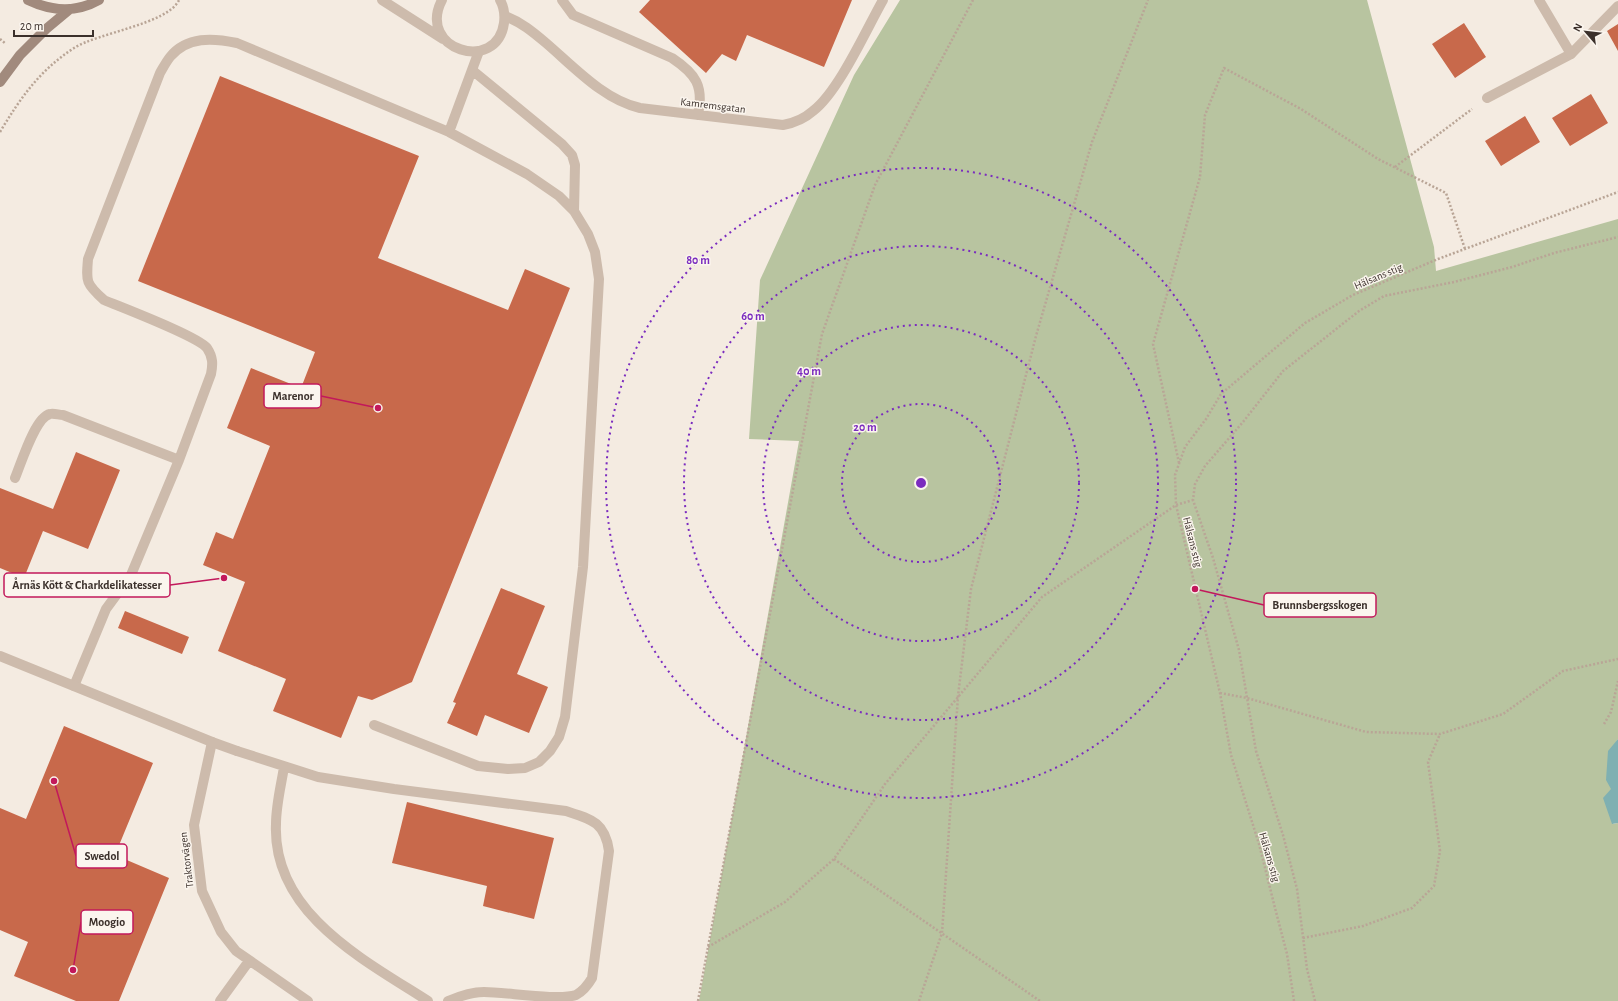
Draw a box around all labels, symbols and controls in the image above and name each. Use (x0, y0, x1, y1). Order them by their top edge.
scale bar (14, 12, 93, 38)
north arrow (1566, 12, 1606, 52)
text: 20 m (20, 20, 43, 32)
text: N (1571, 22, 1584, 34)
street label: Kamremsgatan (680, 96, 746, 115)
text: 80 m (686, 254, 710, 266)
street label: Hälsans stig (1352, 261, 1405, 292)
text: 60 m (741, 310, 765, 322)
text: 40 m (797, 365, 821, 377)
callout: Marenor (264, 384, 321, 408)
text: Marenor (272, 390, 315, 402)
text: 20 m (853, 421, 877, 433)
centre of rings (914, 476, 928, 490)
street label: Hälsans stig (1181, 516, 1204, 569)
callout: Årnäs Kött & Charkdelikatesser (4, 573, 170, 597)
text: Årnäs Kött & Charkdelikatesser (12, 577, 163, 591)
callout: Brunnsbergsskogen (1264, 593, 1376, 617)
text: Brunnsbergsskogen (1272, 599, 1368, 611)
street label: Traktorvägen (178, 831, 195, 889)
street label: Hälsans stig (1257, 831, 1282, 884)
callout: Swedol (76, 844, 127, 868)
text: Swedol (84, 850, 120, 862)
callout: Moogio (81, 910, 133, 934)
text: Moogio (89, 916, 125, 928)

